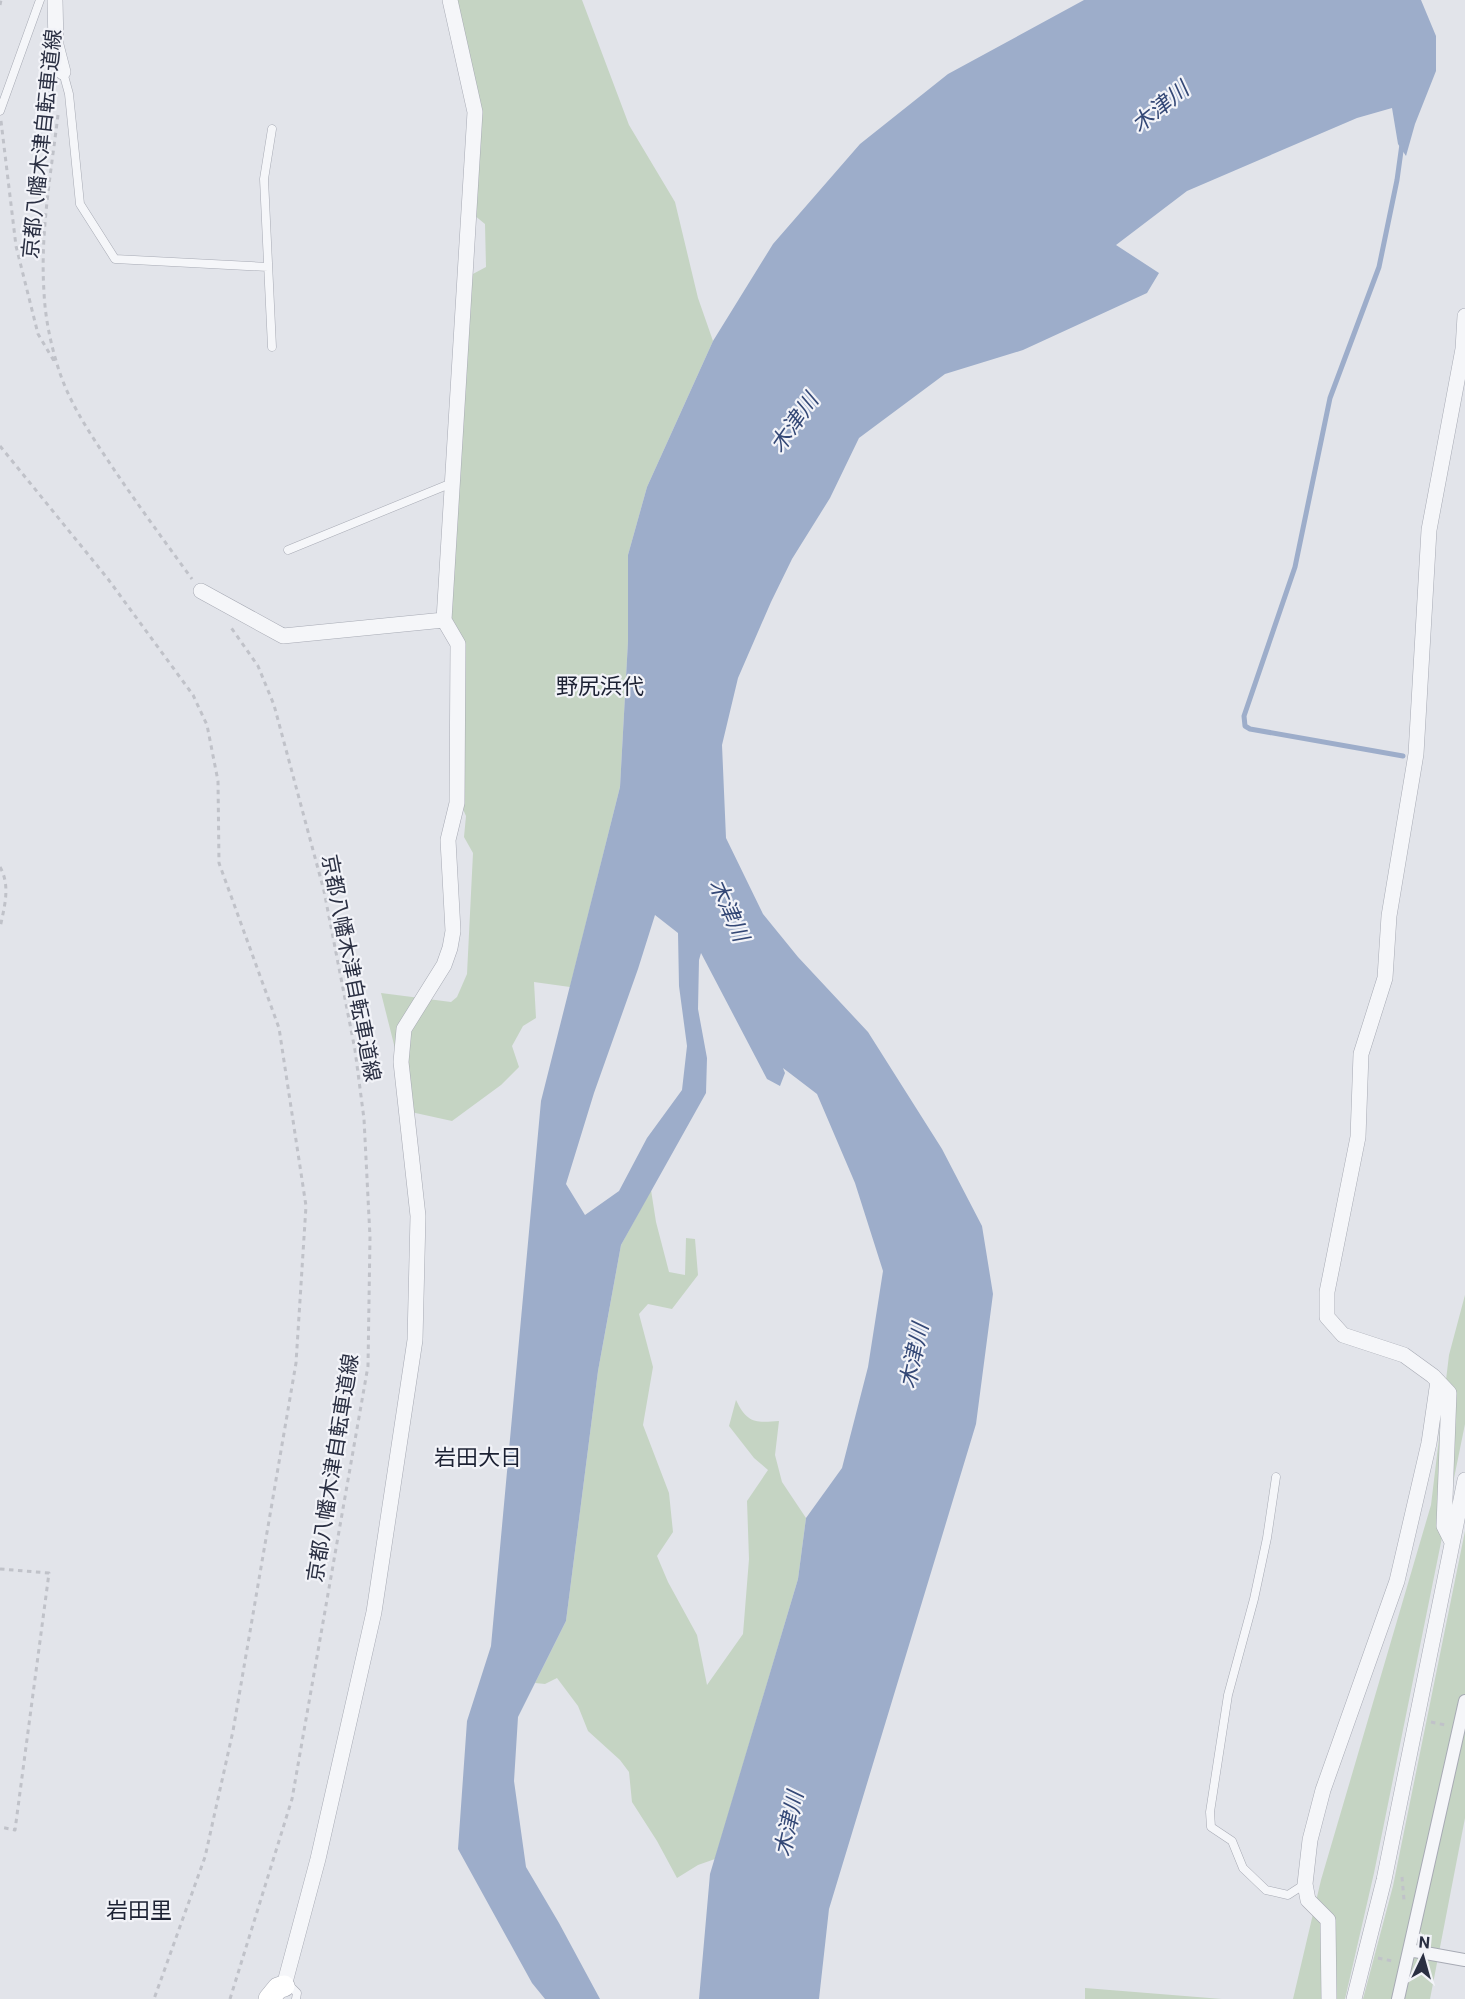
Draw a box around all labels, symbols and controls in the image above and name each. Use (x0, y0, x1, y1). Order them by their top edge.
street label: 京都八幡木津自転車道線 (18, 28, 66, 260)
water label: 木津川 (1126, 75, 1195, 137)
water label: 木津川 (765, 387, 824, 457)
district label: 野尻浜代 (556, 674, 644, 699)
street label: 京都八幡木津自転車道線 (317, 852, 385, 1084)
water label: 木津川 (704, 875, 755, 947)
water label: 木津川 (895, 1319, 934, 1391)
street label: 京都八幡木津自転車道線 (303, 1352, 363, 1584)
district label: 岩田大日 (434, 1445, 522, 1470)
water label: 木津川 (770, 1787, 809, 1859)
district label: 岩田里 (106, 1898, 172, 1923)
north arrow (1393, 1927, 1453, 1987)
text: N (1418, 1933, 1431, 1953)

